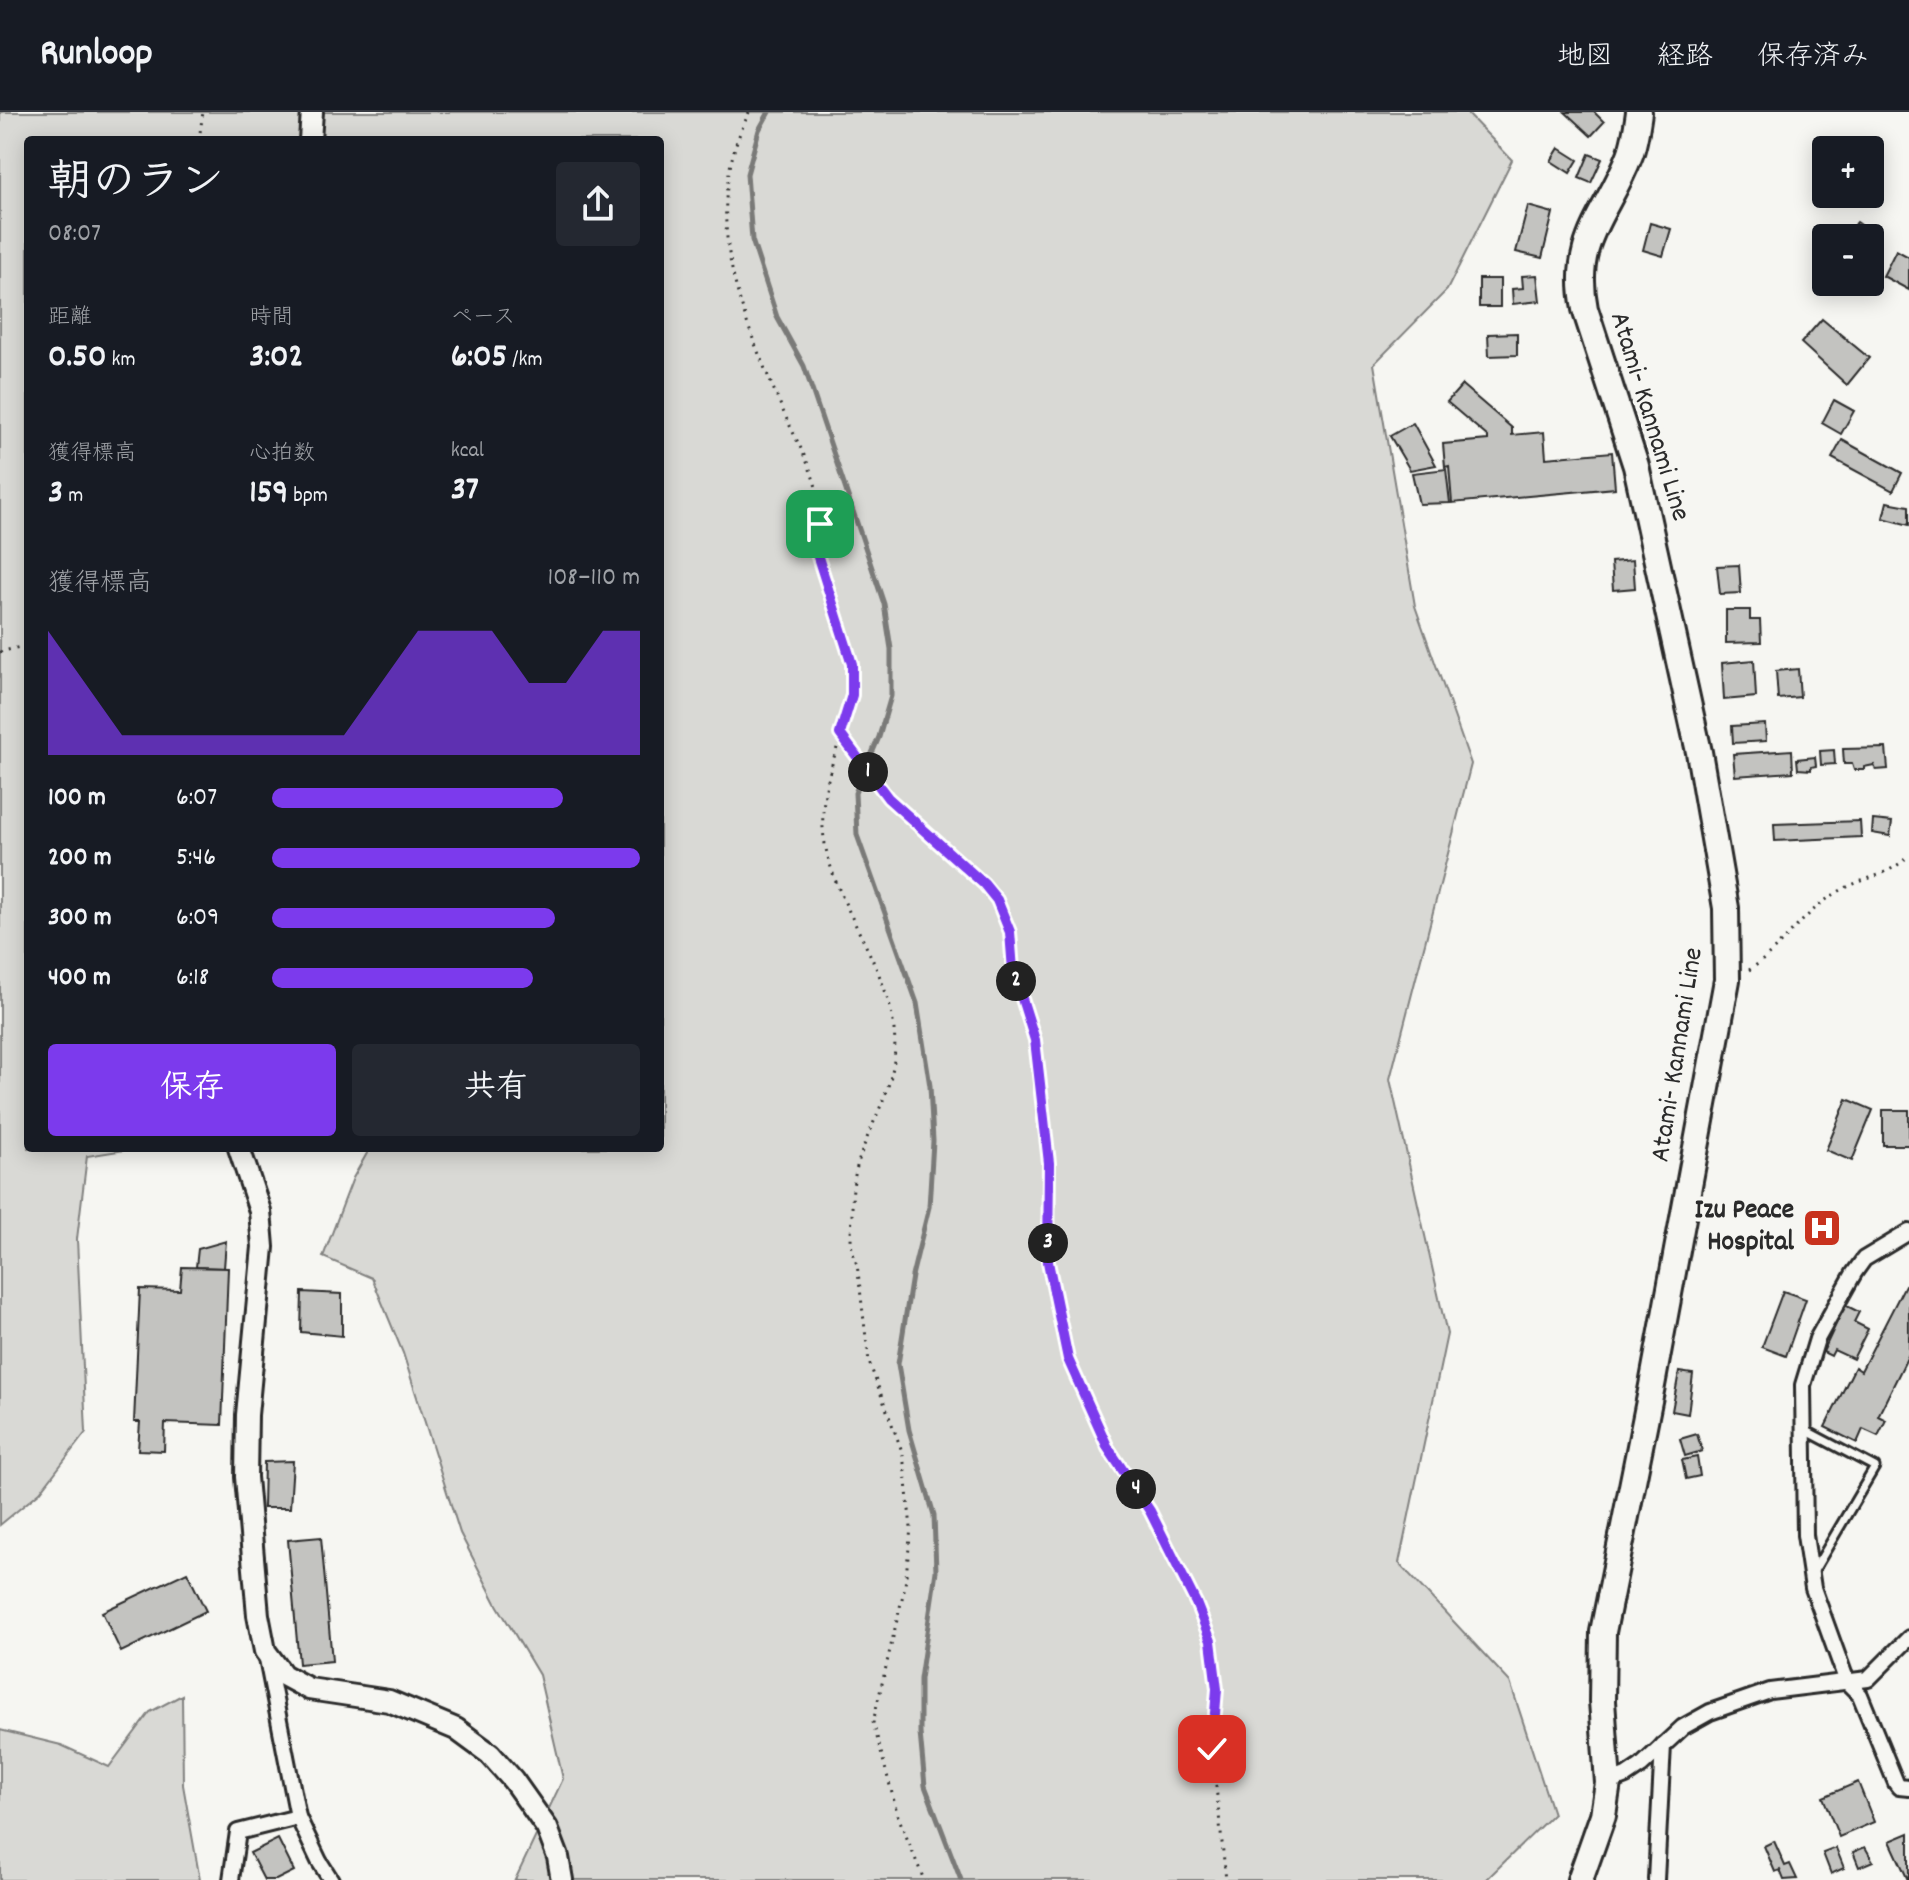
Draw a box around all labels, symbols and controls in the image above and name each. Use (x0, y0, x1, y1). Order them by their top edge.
text: Runloop (40, 28, 153, 83)
text: 地図 (1557, 39, 1613, 79)
text: 経路 (1657, 39, 1713, 79)
text: 保存済み (1757, 39, 1869, 79)
map controls (1812, 136, 1884, 296)
button: + (1812, 136, 1884, 208)
text: 朝のラン (48, 154, 224, 217)
button: share (556, 162, 640, 246)
text: 08:07 (48, 216, 101, 253)
button: − (1812, 224, 1884, 296)
text: 距離 (48, 303, 92, 334)
text: 時間 (249, 303, 293, 334)
text: ペース (451, 303, 515, 334)
street label: Atami- Kannami Line (1597, 307, 1699, 527)
text: 0.50 (48, 334, 106, 383)
text: 3:02 (249, 334, 303, 383)
text: 6:05 (451, 334, 507, 383)
text: km (106, 345, 136, 376)
text: /km (507, 345, 543, 376)
text: kcal (451, 436, 484, 467)
text: 獲得標高 (48, 439, 136, 470)
text: 心拍数 (249, 439, 315, 470)
text: 37 (451, 467, 479, 516)
text: 3 (48, 470, 63, 519)
text: 159 (249, 470, 288, 519)
text: m (63, 481, 83, 512)
text: bpm (288, 481, 328, 512)
pin (786, 490, 854, 558)
icon: arrive (798, 502, 842, 546)
text: 108–110 m (547, 560, 640, 597)
text: 獲得標高 (48, 566, 152, 603)
pin: 1 (848, 752, 888, 792)
text: 1 (866, 756, 870, 787)
text: 100 m (48, 780, 106, 817)
text: 6:07 (176, 780, 217, 817)
text: 200 m (48, 840, 112, 877)
text: 5:46 (176, 840, 216, 877)
text: 300 m (48, 900, 112, 937)
text: 6:09 (176, 900, 219, 937)
street label: Atami- Kannami Line (1642, 945, 1716, 1165)
text: 400 m (48, 960, 111, 997)
text: 6:18 (176, 960, 209, 997)
pin: 2 (996, 961, 1036, 1001)
text: 2 (1011, 965, 1021, 996)
button: 保存 (48, 1044, 336, 1136)
button: 共有 (352, 1044, 640, 1136)
place label: Izu Peace Hospital (1694, 1192, 1794, 1264)
hospital icon: Izu Peace Hospital (1801, 1207, 1843, 1249)
pin: 3 (1028, 1223, 1068, 1263)
text: 3 (1043, 1227, 1053, 1258)
pin: 4 (1116, 1469, 1156, 1509)
text: 4 (1131, 1473, 1141, 1504)
pin (1178, 1715, 1246, 1783)
icon: check (1190, 1727, 1234, 1771)

